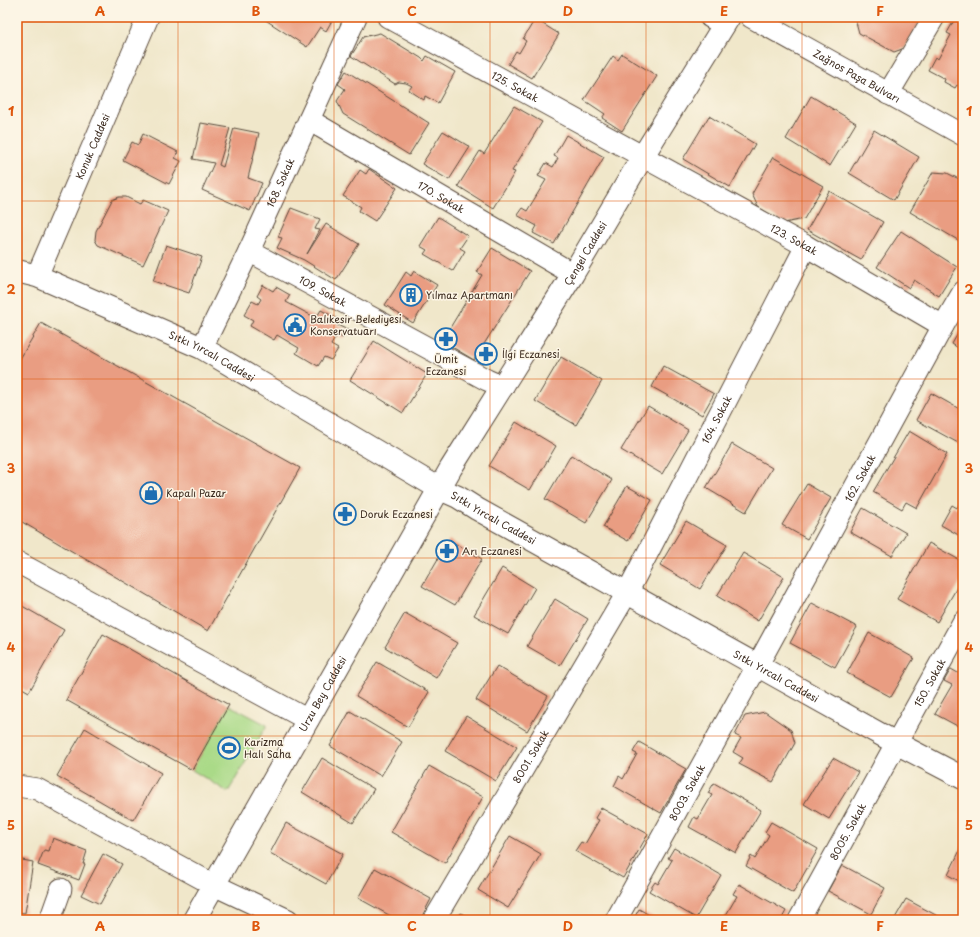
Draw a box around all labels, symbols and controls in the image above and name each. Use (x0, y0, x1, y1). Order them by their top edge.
text: A (95, 1, 105, 20)
text: B (252, 1, 261, 20)
text: C (407, 1, 417, 20)
text: D (563, 1, 573, 20)
text: E (720, 1, 728, 20)
text: F (876, 1, 884, 20)
street label: Zağnos Paşa Bulvarı (811, 45, 903, 106)
street label: 125. Sokak (489, 67, 542, 105)
text: 1 (8, 101, 14, 120)
text: 1 (966, 101, 972, 120)
street label: Konuk Caddesi (71, 111, 113, 181)
street label: 168. Sokak (262, 155, 298, 209)
street label: 170. Sokak (415, 177, 468, 216)
street label: Çengel Caddesi (560, 218, 610, 288)
street label: 123. Sokak (768, 220, 821, 258)
street label: 109. Sokak (296, 272, 350, 310)
text: 2 (6, 279, 16, 298)
text: 2 (964, 279, 974, 298)
building icon: Yılmaz Apartmanı (398, 282, 424, 308)
place label: Yılmaz Apartmanı (426, 287, 513, 302)
place label: Balıkesir Belediyesi Konservatuarı (310, 311, 402, 338)
public building icon: Balıkesir Belediyesi Konservatuarı (282, 312, 308, 338)
street label: Sıtkı Yırcalı Caddesi (167, 326, 258, 385)
pharmacy icon: Ümit Eczanesi (433, 326, 459, 352)
pharmacy icon: İlgi Eczanesi (473, 341, 499, 367)
place label: İlgi Eczanesi (502, 346, 560, 361)
place label: Ümit Eczanesi (426, 351, 466, 378)
street label: 164. Sokak (697, 392, 735, 446)
street label: 162. Sokak (840, 451, 879, 504)
text: 3 (7, 458, 16, 477)
text: 3 (965, 458, 974, 477)
shop icon: Kapalı Pazar (138, 480, 164, 506)
place label: Kapalı Pazar (166, 485, 227, 500)
street label: Sıtkı Yırcalı Caddesi (449, 487, 539, 548)
pharmacy icon: Doruk Eczanesi (332, 501, 358, 527)
place label: Doruk Eczanesi (360, 506, 433, 521)
pharmacy icon: Arı Eczanesi (434, 538, 460, 564)
place label: Arı Eczanesi (462, 543, 522, 558)
text: 4 (7, 637, 16, 656)
text: 4 (965, 637, 974, 656)
street label: Sıtkı Yırcalı Caddesi (731, 646, 822, 706)
street label: Urzu Bey Caddesi (295, 653, 350, 734)
street label: 150. Sokak (910, 655, 949, 709)
street label: 8001. Sokak (508, 726, 552, 786)
place label: Karizma Halı Saha (244, 734, 292, 761)
sports icon: Karizma Halı Saha (216, 735, 242, 761)
street label: 8003. Sokak (665, 761, 708, 823)
street label: 8005. Sokak (825, 800, 869, 863)
text: 5 (7, 815, 15, 834)
text: 5 (965, 815, 973, 834)
text: A (95, 916, 105, 935)
text: B (252, 916, 261, 935)
text: C (407, 916, 417, 935)
text: D (563, 916, 573, 935)
text: E (720, 916, 728, 935)
text: F (876, 916, 884, 935)

